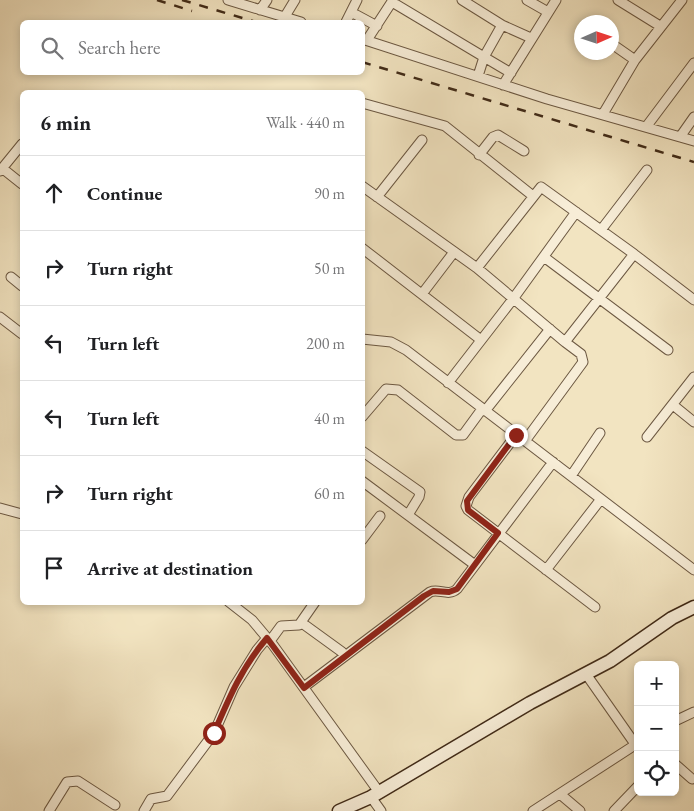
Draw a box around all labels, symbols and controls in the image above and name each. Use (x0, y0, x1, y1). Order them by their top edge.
north arrow (574, 15, 619, 60)
search box (20, 20, 365, 75)
icon: search (38, 34, 66, 62)
text: Search here (78, 35, 160, 60)
text: 6 min (40, 109, 91, 136)
text: Walk · 440 m (266, 112, 345, 133)
icon: ahead (40, 179, 68, 207)
text: Continue (87, 181, 162, 206)
text: 90 m (314, 183, 345, 204)
icon: right (40, 254, 68, 282)
text: Turn right (87, 256, 173, 281)
text: 50 m (314, 258, 345, 279)
icon: left (40, 329, 68, 357)
text: Turn left (87, 331, 159, 356)
text: 200 m (306, 333, 345, 354)
icon: left (40, 404, 68, 432)
text: Turn left (87, 406, 159, 431)
text: 40 m (314, 408, 345, 429)
route end (505, 424, 528, 447)
icon: right (40, 479, 68, 507)
text: Turn right (87, 481, 173, 506)
text: 60 m (314, 483, 345, 504)
icon: arrive (40, 554, 68, 582)
text: Arrive at destination (87, 556, 253, 581)
map controls (634, 661, 679, 796)
button: + (634, 661, 679, 706)
button: − (634, 706, 679, 751)
route start (203, 722, 226, 745)
button: locate (634, 751, 679, 796)

